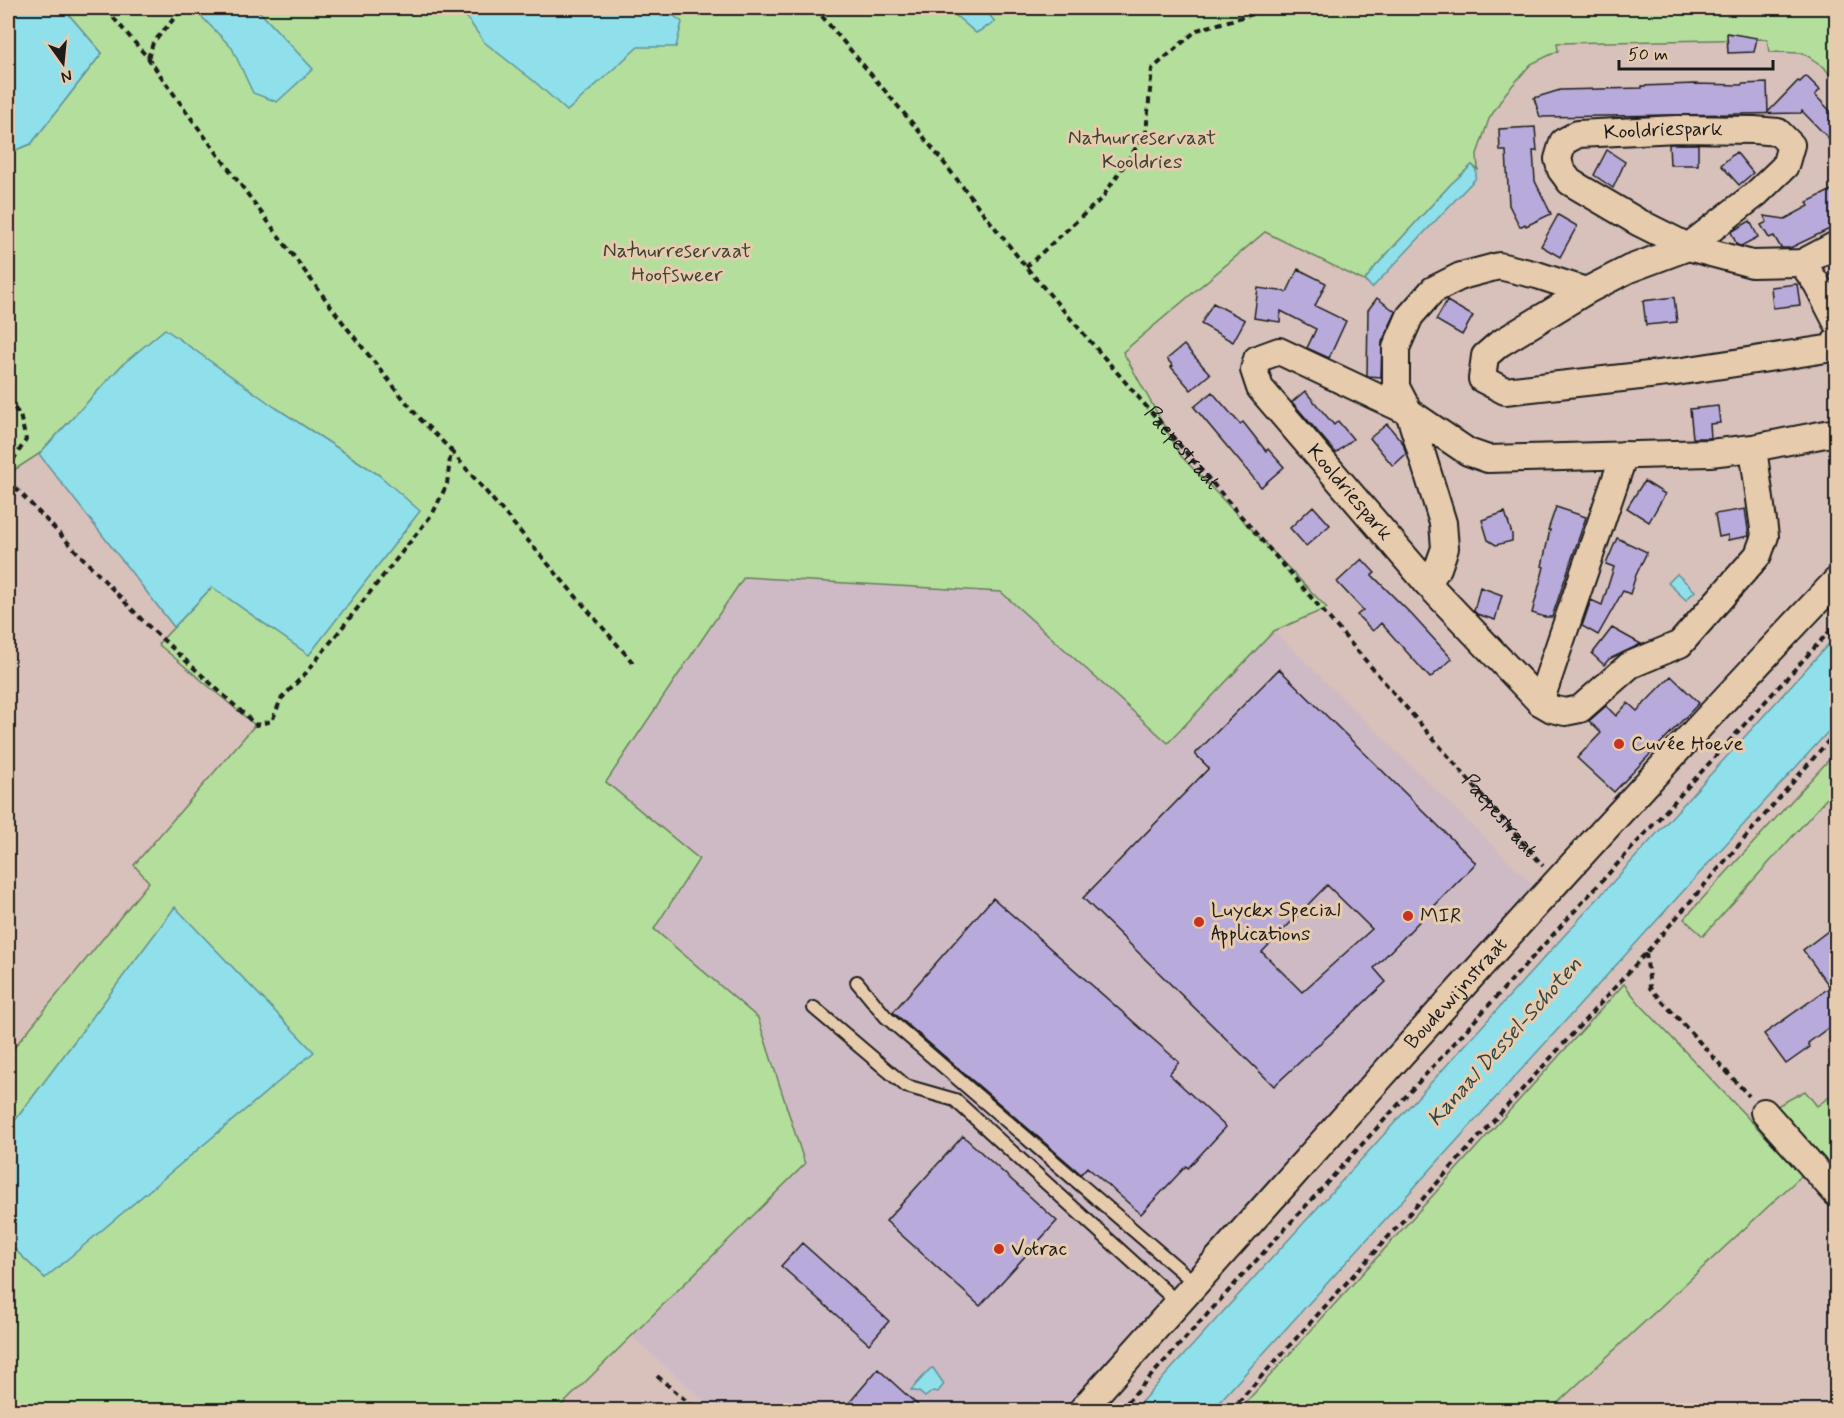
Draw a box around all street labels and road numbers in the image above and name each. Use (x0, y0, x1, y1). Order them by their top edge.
street label: Kooldriespark (1603, 115, 1723, 147)
street label: Paepestraat (1138, 400, 1226, 496)
street label: Kooldriespark (1300, 438, 1399, 547)
street label: Paepestraat (1455, 768, 1544, 864)
street label: Boudewijnstraat (1398, 931, 1514, 1055)

